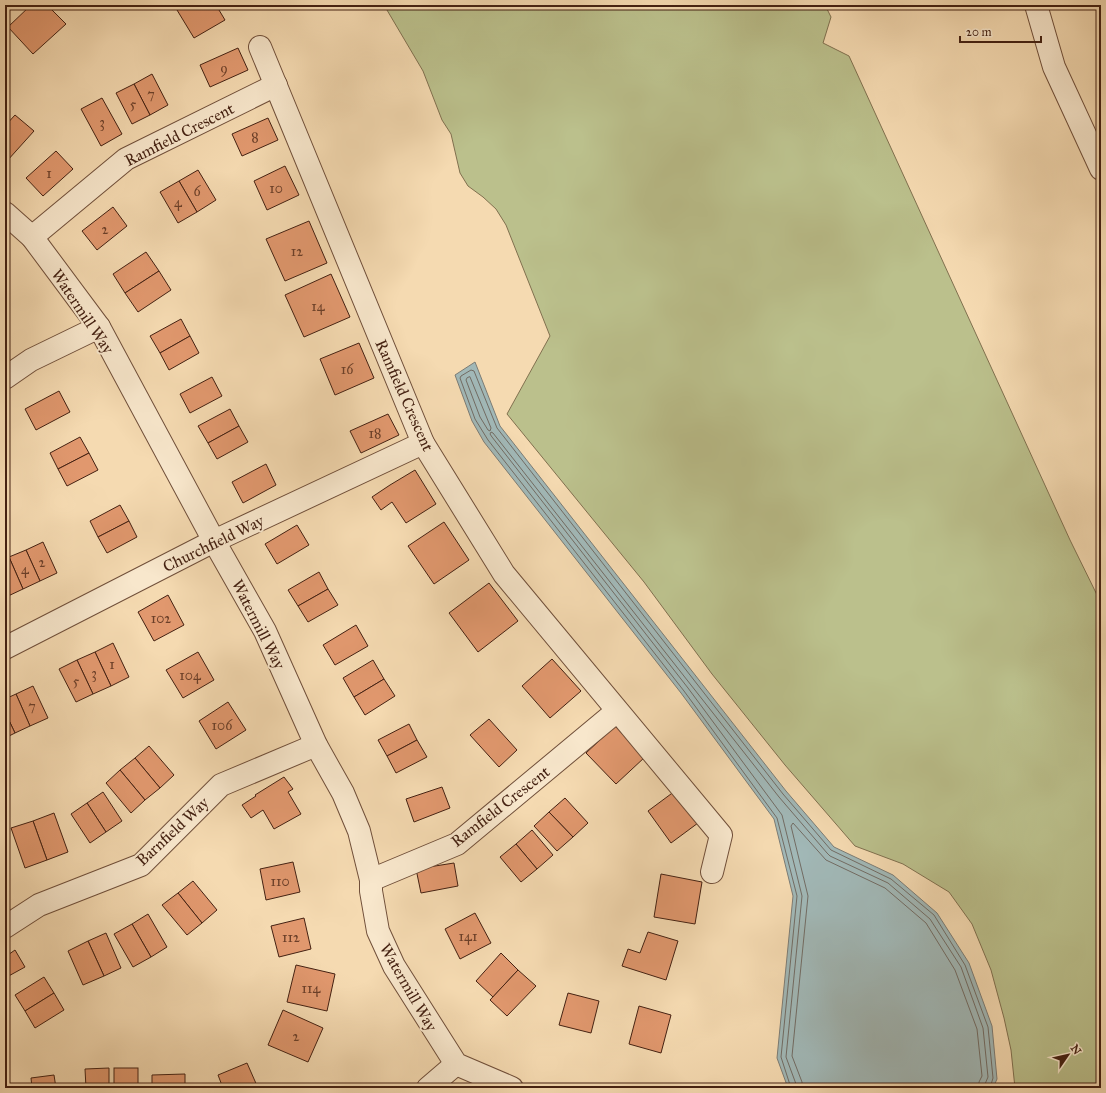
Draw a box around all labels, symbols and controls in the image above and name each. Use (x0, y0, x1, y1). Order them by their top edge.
scale bar (960, 18, 1041, 44)
text: 20 m (966, 25, 992, 39)
house number: 9 (220, 60, 228, 77)
house number: 7 (147, 86, 155, 103)
house number: 5 (130, 96, 137, 113)
street label: Ramfield Crescent (121, 99, 237, 170)
house number: 3 (99, 114, 105, 131)
house number: 8 (251, 129, 259, 146)
house number: 1 (46, 165, 52, 182)
house number: 10 (269, 180, 283, 197)
house number: 6 (193, 183, 201, 200)
house number: 4 (174, 194, 183, 211)
house number: 2 (102, 221, 109, 238)
house number: 12 (291, 243, 303, 260)
street label: Watermill Way (47, 265, 118, 358)
house number: 14 (311, 298, 326, 315)
street label: Ramfield Crescent (371, 336, 438, 454)
house number: 16 (341, 361, 354, 378)
house number: 18 (369, 425, 381, 442)
street label: Churchfield Way (160, 511, 267, 576)
house number: 2 (39, 554, 46, 571)
house number: 4 (21, 561, 30, 578)
street label: Watermill Way (228, 576, 289, 673)
house number: 102 (151, 610, 171, 627)
house number: 1 (109, 656, 115, 673)
house number: 3 (91, 665, 97, 682)
house number: 104 (179, 667, 202, 684)
house number: 5 (73, 673, 80, 690)
house number: 7 (28, 698, 36, 715)
house number: 106 (212, 717, 233, 734)
street label: Ramfield Crescent (447, 762, 554, 851)
street label: Barnfield Way (132, 793, 213, 870)
house number: 110 (270, 873, 290, 890)
house number: 141 (459, 928, 478, 945)
house number: 112 (282, 929, 300, 946)
street label: Watermill Way (376, 940, 442, 1035)
house number: 114 (302, 980, 322, 997)
house number: 2 (293, 1028, 300, 1045)
north arrow (1048, 1035, 1088, 1075)
text: N (1068, 1042, 1084, 1058)

